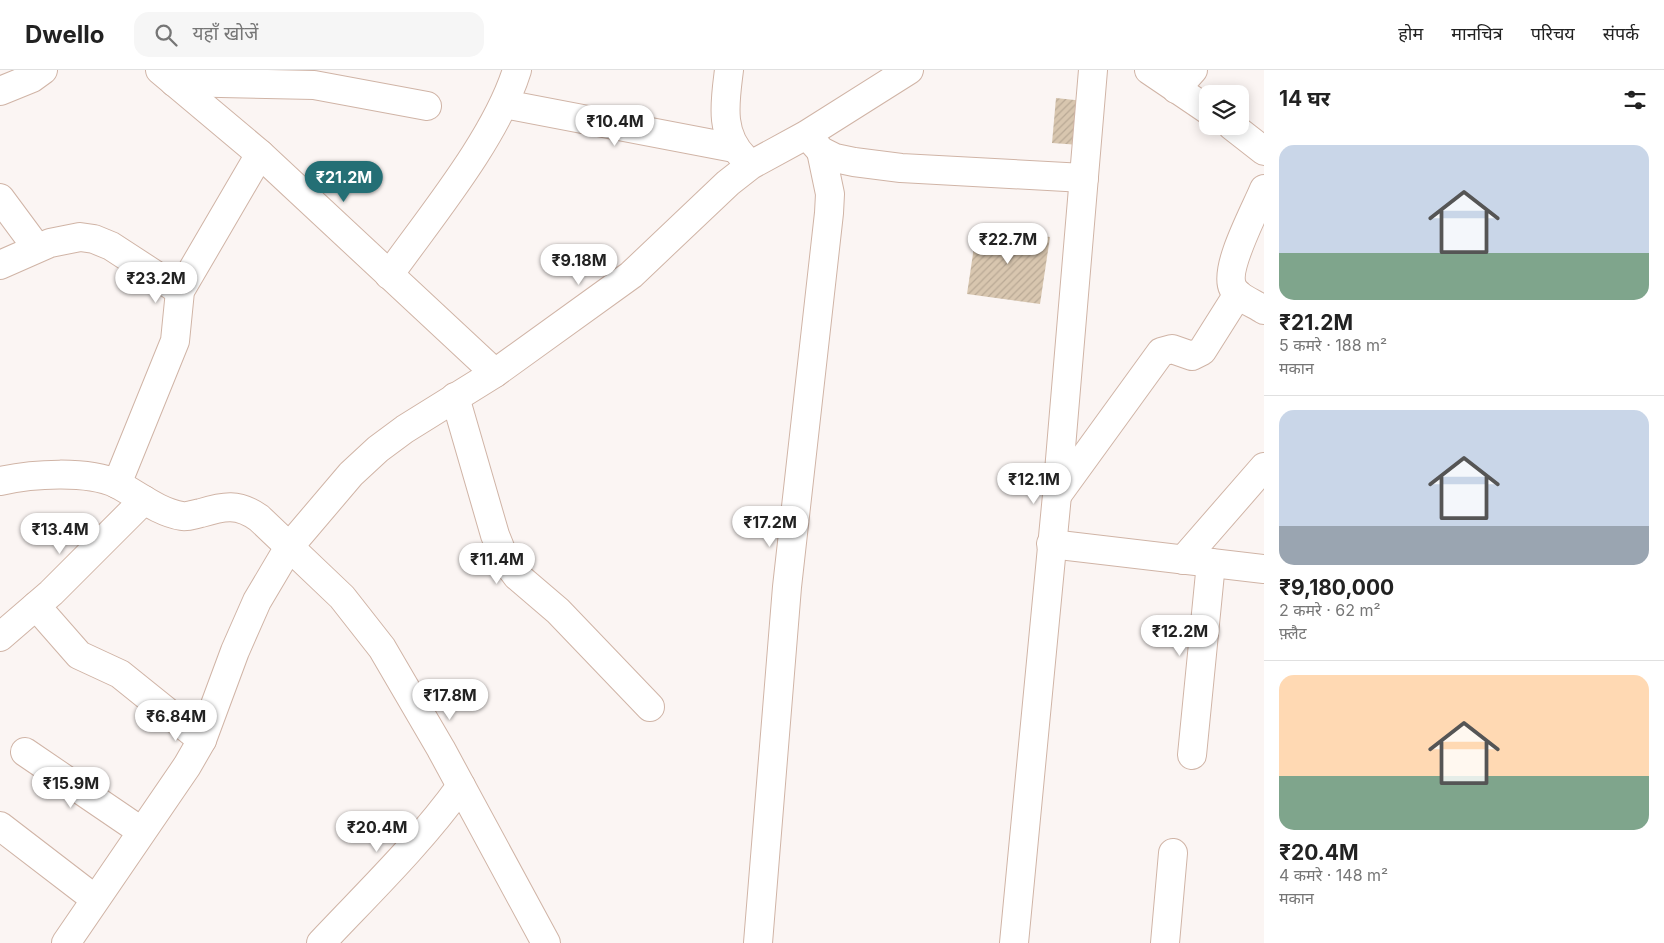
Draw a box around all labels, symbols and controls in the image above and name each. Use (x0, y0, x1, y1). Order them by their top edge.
search box (134, 12, 484, 57)
text: Dwello (25, 20, 104, 49)
icon: search (152, 21, 180, 49)
text: यहाँ खोजें (192, 22, 258, 45)
text: होम (1398, 23, 1423, 44)
text: मानचित्र (1451, 23, 1503, 44)
text: परिचय (1531, 23, 1575, 44)
text: संपर्क (1603, 23, 1639, 44)
map controls (1199, 85, 1249, 135)
button: layers (1199, 85, 1249, 135)
text: 14 घर (1279, 86, 1330, 111)
icon: filters (1621, 86, 1649, 114)
pin: ₹10.4M (574, 104, 656, 147)
text: ₹10.4M (586, 111, 644, 131)
pin: ₹21.2M (303, 160, 385, 203)
text: ₹21.2M (316, 167, 372, 187)
icon: home (1419, 177, 1509, 267)
pin: ₹22.7M (967, 222, 1049, 265)
text: ₹22.7M (979, 229, 1037, 249)
pin: ₹9.18M (538, 244, 620, 286)
text: ₹9.18M (551, 250, 607, 270)
pin: ₹23.2M (115, 262, 197, 304)
text: ₹23.2M (126, 268, 186, 288)
text: ₹21.2M (1279, 310, 1353, 335)
text: 5 कमरे · 188 m² (1279, 335, 1387, 355)
text: मकान (1279, 358, 1314, 378)
icon: home (1419, 443, 1509, 533)
pin: ₹12.1M (993, 462, 1075, 505)
text: ₹12.1M (1008, 469, 1060, 489)
pin: ₹17.2M (729, 506, 811, 548)
pin: ₹13.4M (19, 512, 101, 555)
text: ₹17.2M (743, 512, 797, 532)
text: ₹13.4M (31, 519, 89, 539)
pin: ₹11.4M (456, 542, 538, 585)
text: ₹11.4M (470, 549, 524, 569)
text: ₹9,180,000 (1279, 575, 1394, 600)
text: 2 कमरे · 62 m² (1279, 600, 1381, 620)
pin: ₹12.2M (1139, 614, 1221, 657)
text: ₹12.2M (1152, 621, 1208, 641)
text: फ़्लैट (1279, 623, 1307, 643)
pin: ₹17.8M (409, 678, 491, 721)
text: ₹17.8M (423, 685, 477, 705)
pin: ₹6.84M (135, 700, 217, 742)
text: ₹6.84M (146, 706, 206, 726)
icon: home (1419, 708, 1509, 798)
pin: ₹15.9M (30, 766, 112, 809)
text: ₹15.9M (43, 773, 99, 793)
pin: ₹20.4M (336, 810, 418, 853)
text: ₹20.4M (347, 817, 407, 837)
text: ₹20.4M (1279, 840, 1359, 865)
text: 4 कमरे · 148 m² (1279, 865, 1388, 885)
text: मकान (1279, 888, 1314, 908)

